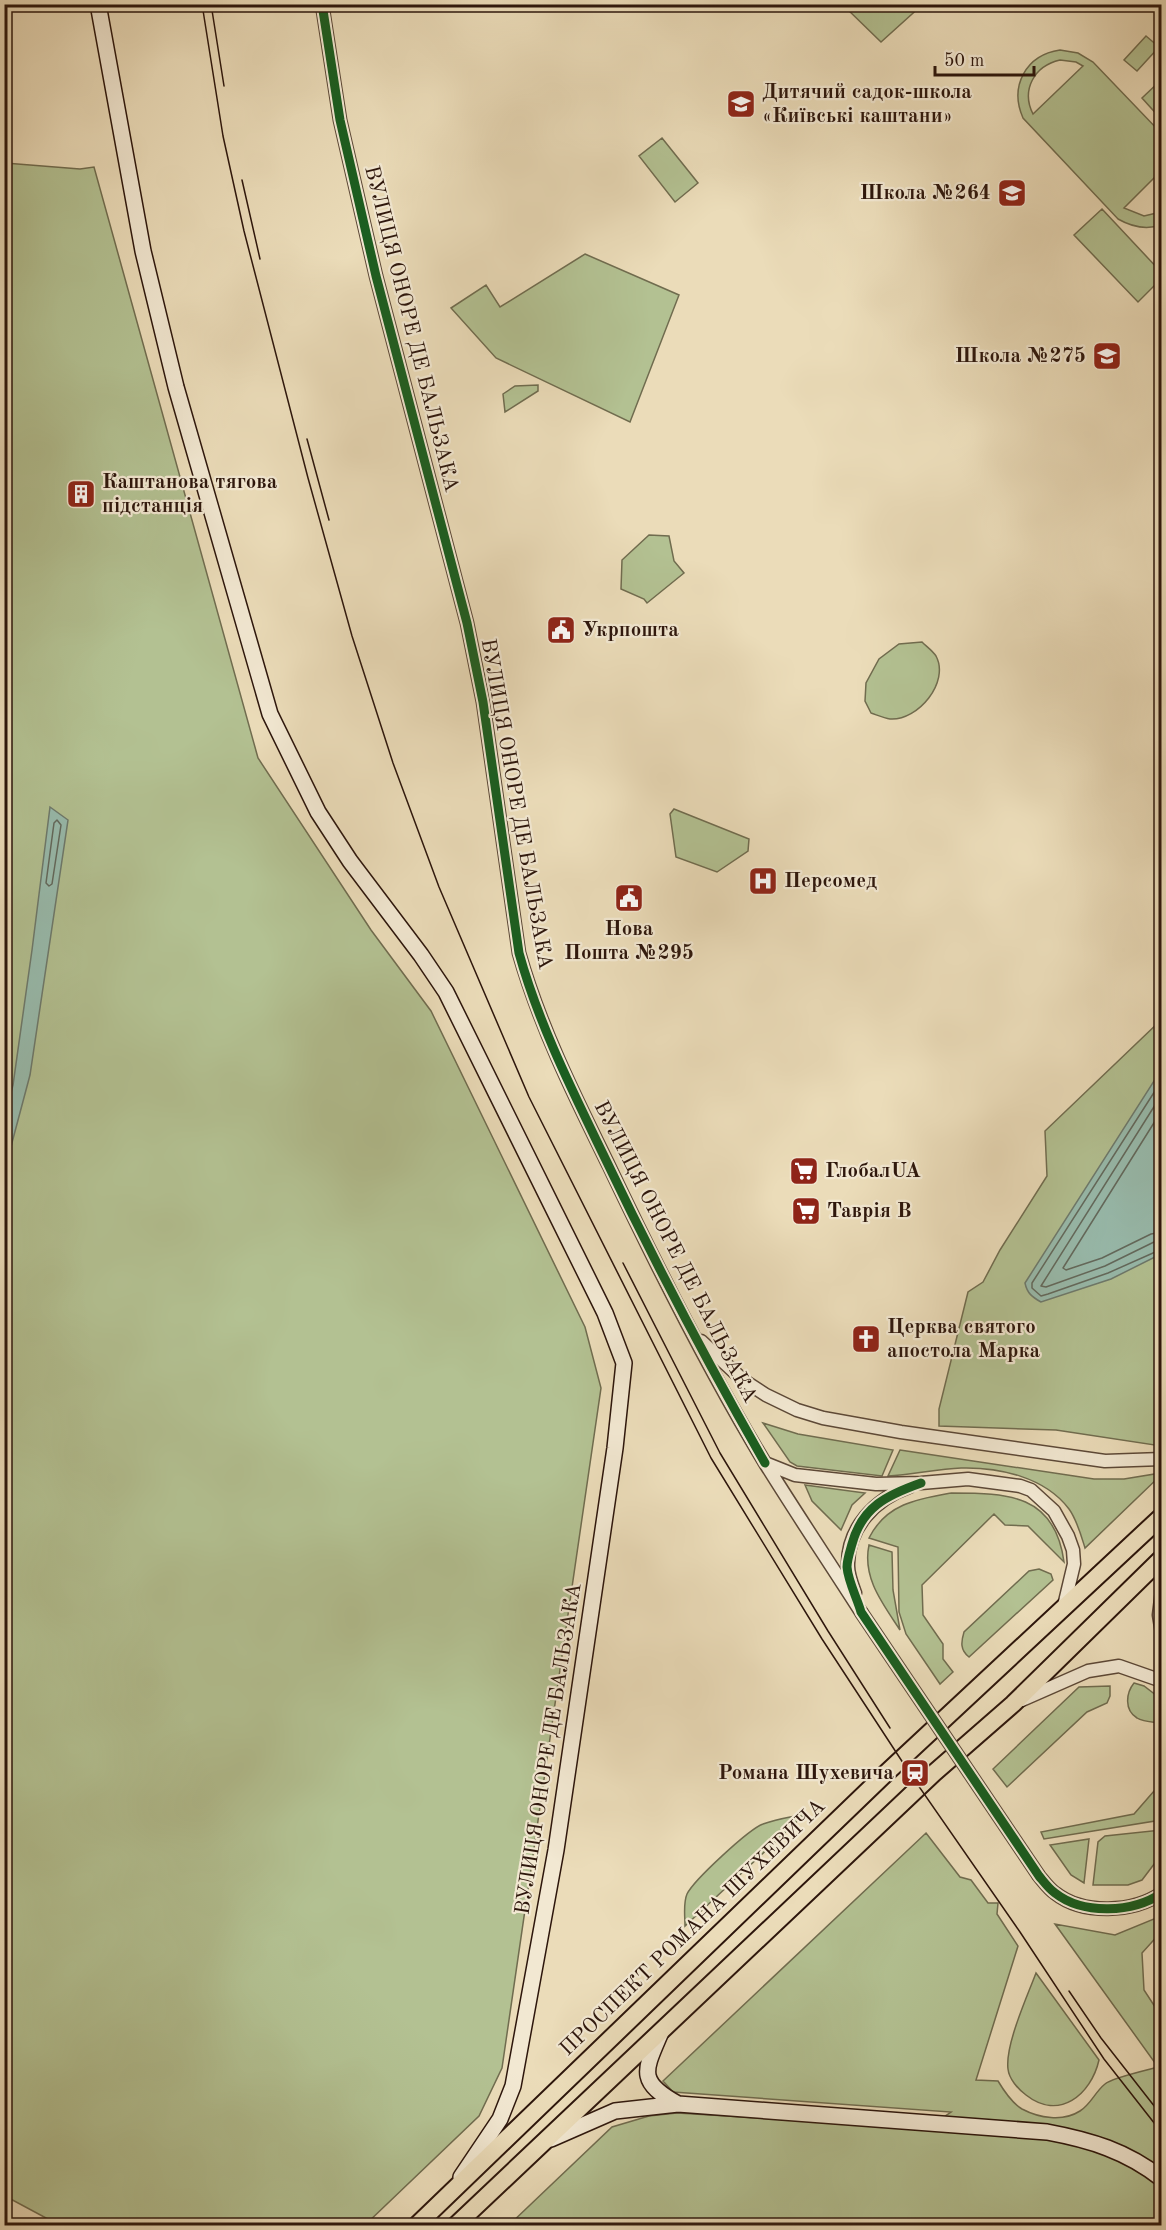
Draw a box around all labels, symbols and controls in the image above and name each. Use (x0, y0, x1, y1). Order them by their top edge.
scale bar (935, 39, 1034, 77)
text: 50 m (944, 52, 984, 70)
place label: Дитячий садок-школа «Київські каштани» (762, 82, 972, 127)
school or university icon: Дитячий садок-школа «Київські каштани» (725, 88, 757, 120)
street label: ВУЛИЦЯ ОНОРЕ ДЕ БАЛЬЗАКА (360, 164, 462, 494)
school or university icon: Школа №264 (996, 177, 1028, 209)
place label: Школа №264 (860, 183, 991, 204)
school or university icon: Школа №275 (1091, 340, 1123, 372)
place label: Школа №275 (955, 346, 1086, 367)
place label: Каштанова тягова пiдстанцiя (102, 472, 278, 517)
building icon: Каштанова тягова пiдстанцiя (65, 478, 97, 510)
public building icon: Укрпошта (545, 614, 577, 646)
place label: Укрпошта (582, 620, 679, 641)
street label: ВУЛИЦЯ ОНОРЕ ДЕ БАЛЬЗАКА (477, 637, 555, 971)
hospital icon: Персомед (747, 865, 779, 897)
place label: Персомед (784, 871, 877, 892)
public building icon: Нова Пошта №295 (613, 882, 645, 914)
place label: Нова Пошта №295 (564, 919, 694, 964)
street label: ВУЛИЦЯ ОНОРЕ ДЕ БАЛЬЗАКА (589, 1098, 761, 1406)
supermarket icon: ГлобалUA (788, 1155, 820, 1187)
place label: ГлобалUA (825, 1161, 921, 1182)
supermarket icon: Таврія В (790, 1195, 822, 1227)
place label: Таврія В (827, 1201, 912, 1222)
place label: Церква святого апостола Марка (887, 1317, 1040, 1362)
church icon: Церква святого апостола Марка (850, 1323, 882, 1355)
street label: ВУЛИЦЯ ОНОРЕ ДЕ БАЛЬЗАКА (512, 1582, 586, 1916)
station icon: Романа Шухевича (899, 1757, 931, 1789)
place label: Романа Шухевича (718, 1763, 894, 1784)
street label: ПРОСПЕКТ РОМАНА ШУХЕВИЧА (556, 1796, 830, 2060)

